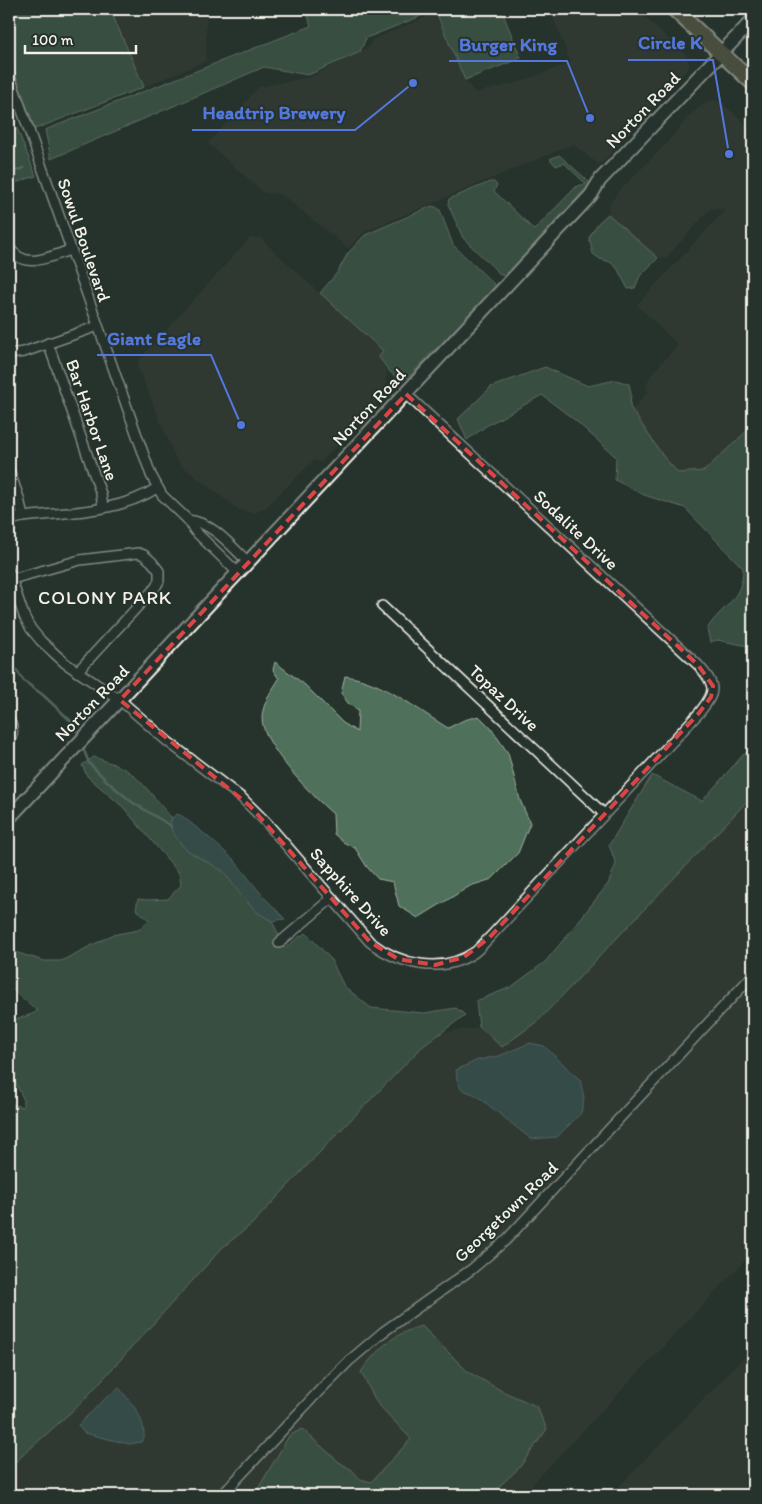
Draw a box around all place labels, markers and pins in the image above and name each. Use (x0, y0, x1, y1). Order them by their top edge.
callout: Circle K (628, 26, 713, 60)
callout: Burger King (449, 27, 567, 61)
callout: Headtrip Brewery (192, 96, 355, 130)
callout: Giant Eagle (97, 321, 211, 355)

